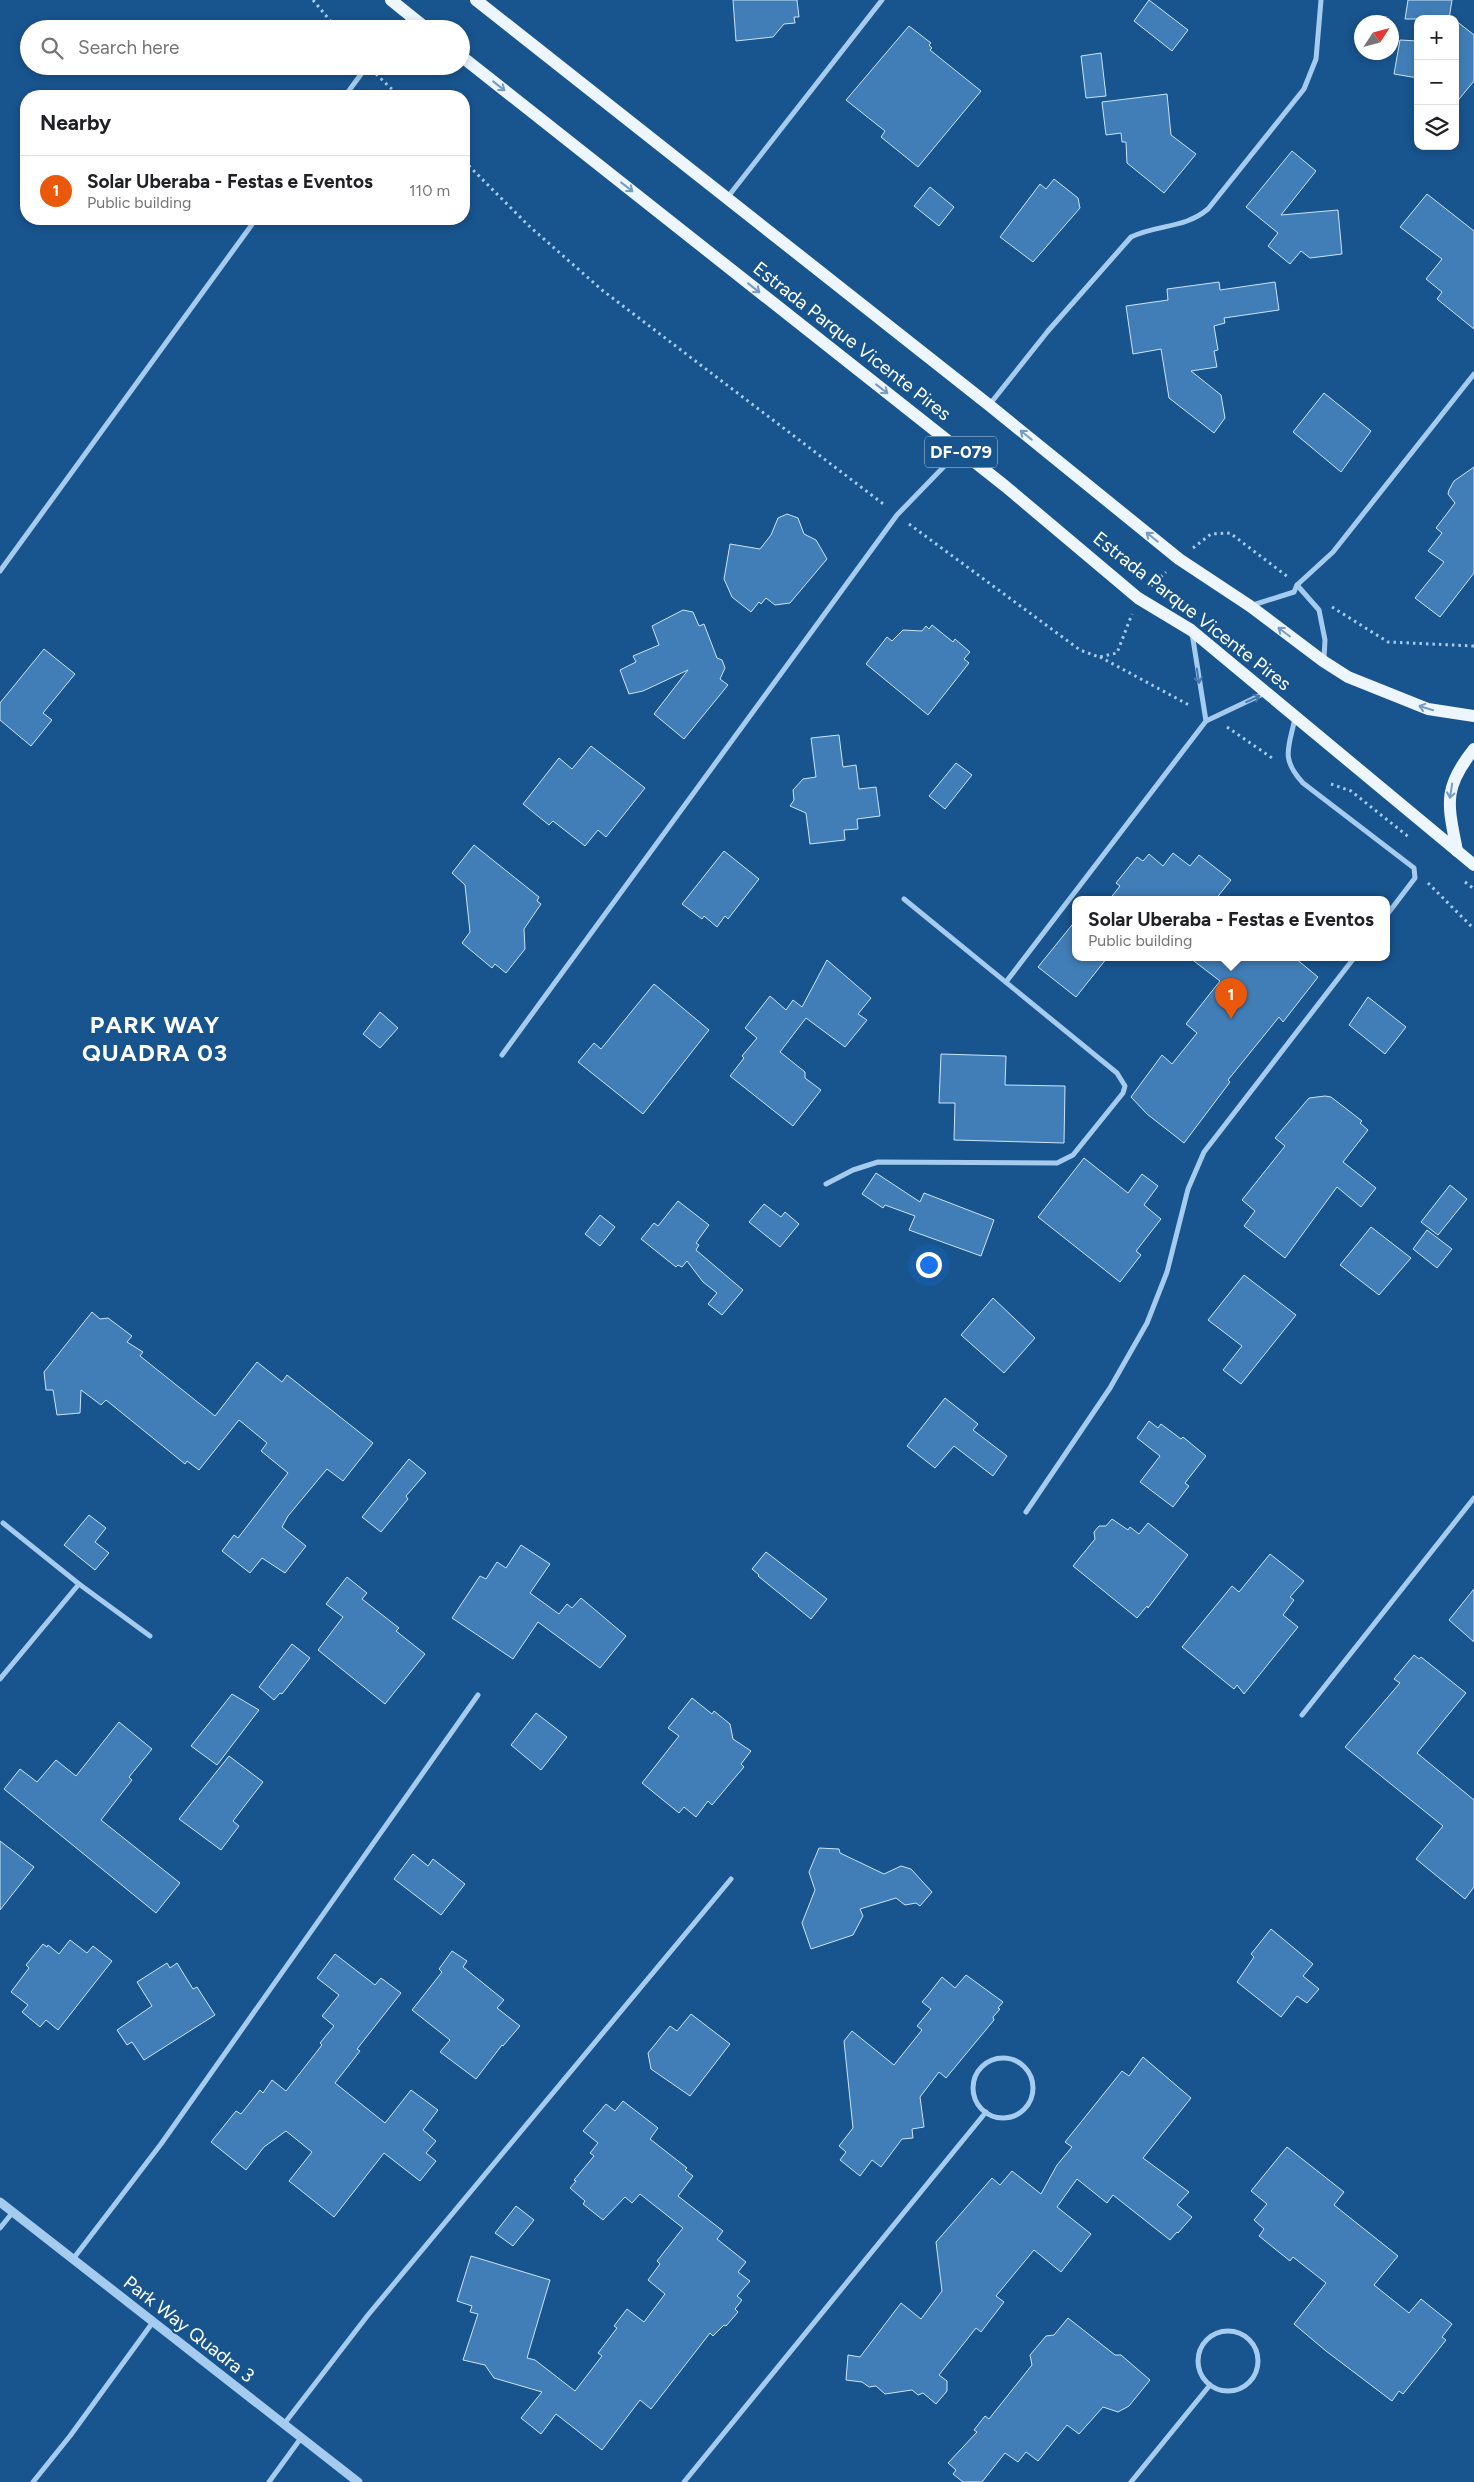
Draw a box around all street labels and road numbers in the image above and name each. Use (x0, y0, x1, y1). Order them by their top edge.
street label: Estrada Parque Vicente Pires (749, 257, 956, 425)
road number: DF-079 (925, 437, 997, 468)
street label: Estrada Parque Vicente Pires (1089, 527, 1296, 695)
street label: Park Way Quadra 3 (119, 2271, 259, 2387)

